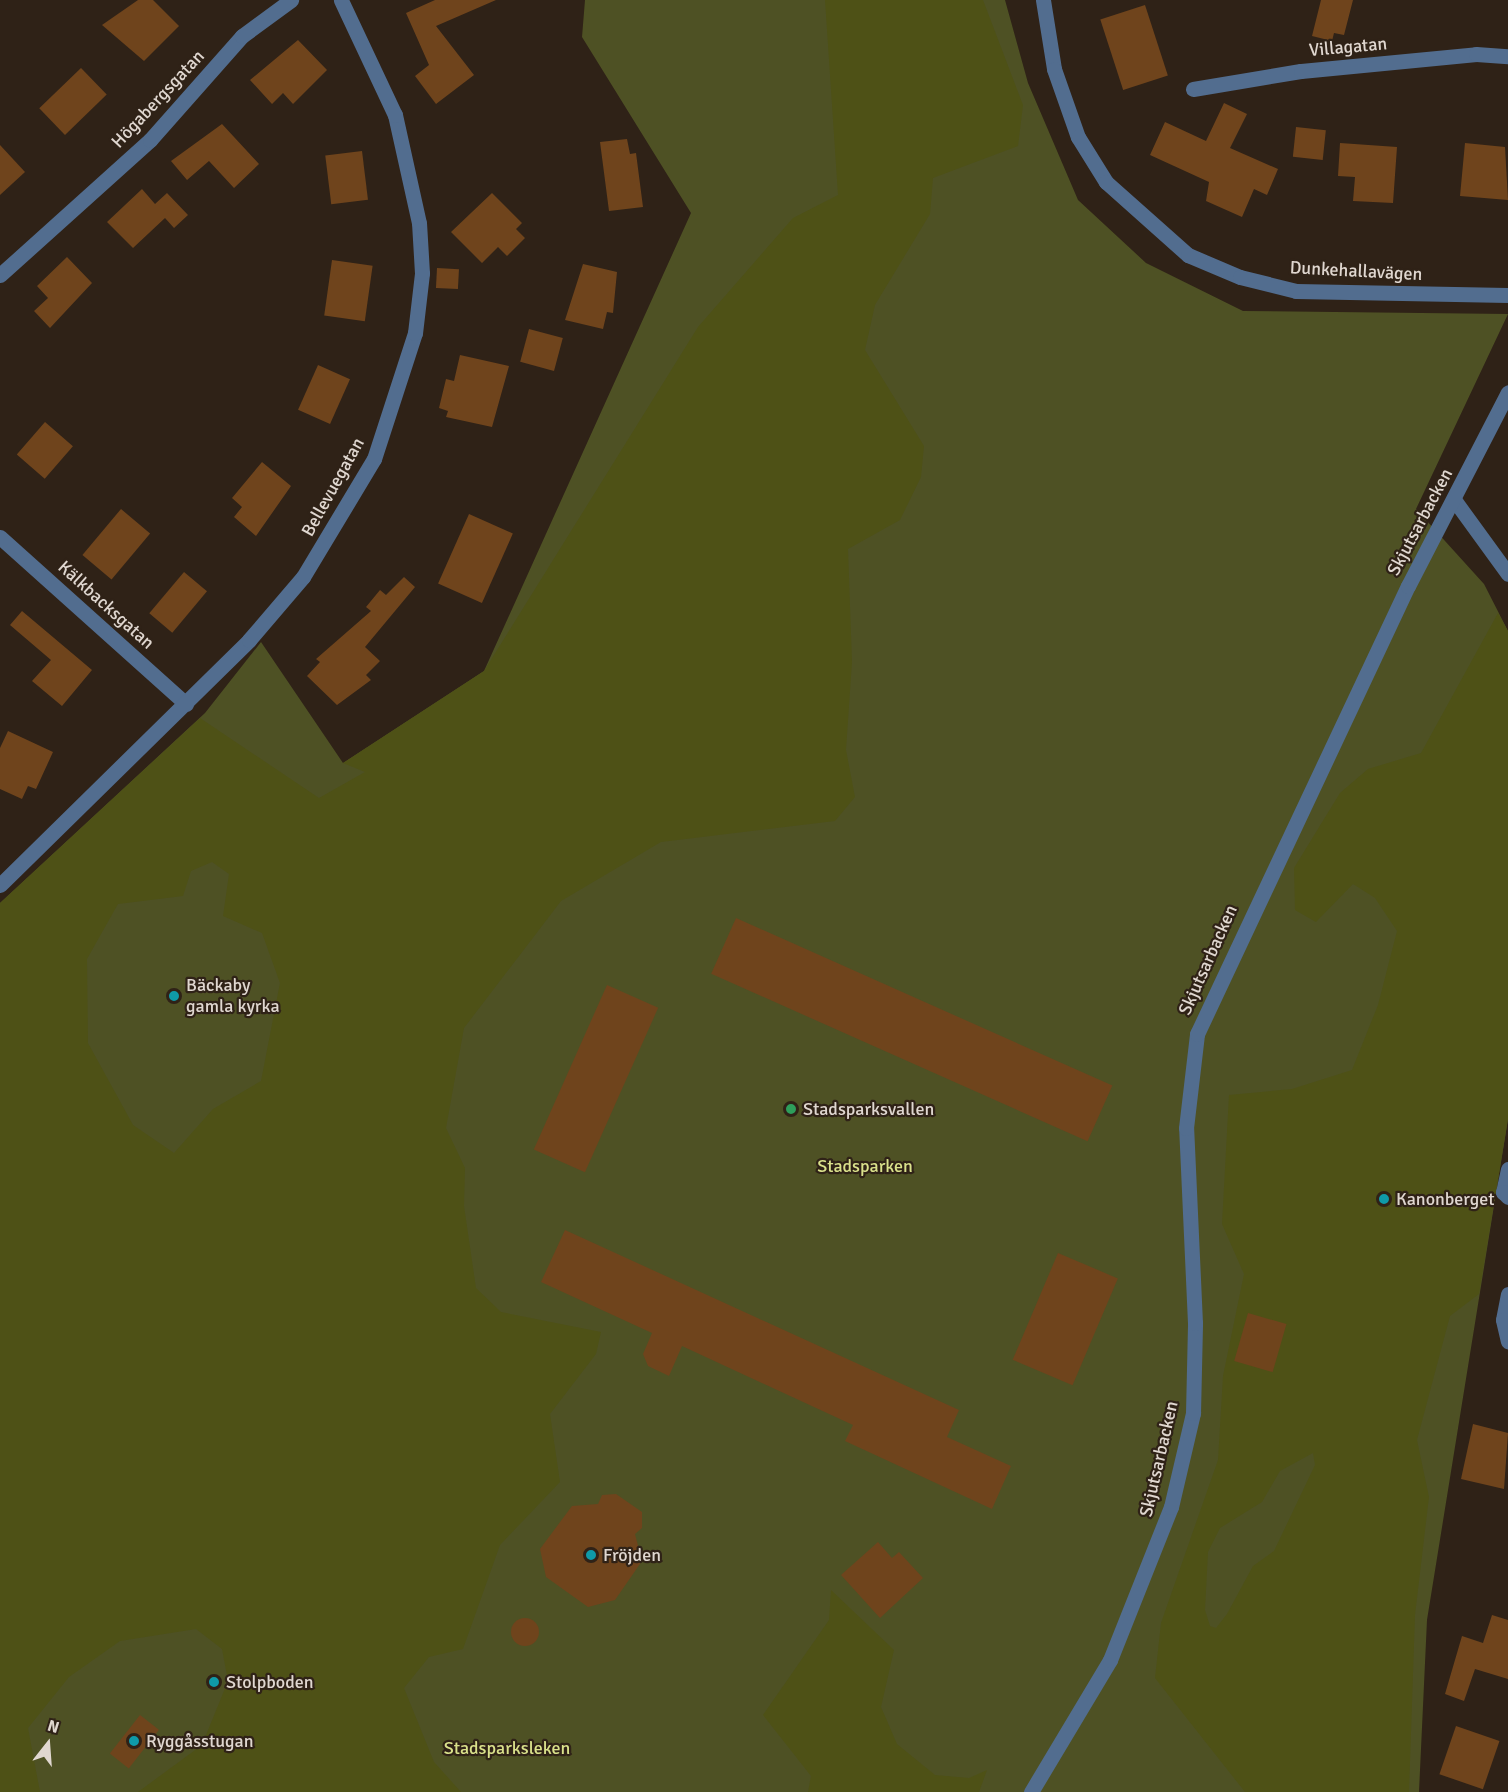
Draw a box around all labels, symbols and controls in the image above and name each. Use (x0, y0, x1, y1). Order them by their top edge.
street label: Villagatan (1308, 33, 1388, 61)
street label: Högabergsgatan (107, 46, 209, 152)
street label: Dunkehallavägen (1289, 257, 1423, 285)
street label: Bellevuegatan (297, 434, 369, 540)
street label: Skjutsarbacken (1383, 465, 1457, 579)
street label: Kälkbacksgatan (54, 556, 158, 654)
street label: Skjutsarbacken (1174, 902, 1242, 1018)
place label: Bäckaby gamla kyrka (186, 975, 280, 1018)
marker: Bäckaby gamla kyrka (167, 989, 181, 1003)
place label: Stadsparksvallen (803, 1098, 934, 1120)
marker: Stadsparksvallen (784, 1102, 798, 1116)
park label: Stadsparken (817, 1155, 913, 1177)
place label: Kanonberget (1396, 1188, 1495, 1210)
marker: Kanonberget (1377, 1192, 1391, 1206)
street label: Skjutsarbacken (1135, 1399, 1183, 1519)
place label: Fröjden (603, 1544, 661, 1566)
marker: Fröjden (584, 1548, 598, 1562)
place label: Stolpboden (226, 1671, 314, 1693)
marker: Stolpboden (207, 1675, 221, 1689)
north arrow (18, 1714, 78, 1774)
text: N (45, 1716, 62, 1738)
place label: Ryggåsstugan (146, 1730, 254, 1752)
marker: Ryggåsstugan (127, 1734, 141, 1748)
park label: Stadsparksleken (444, 1737, 570, 1759)

